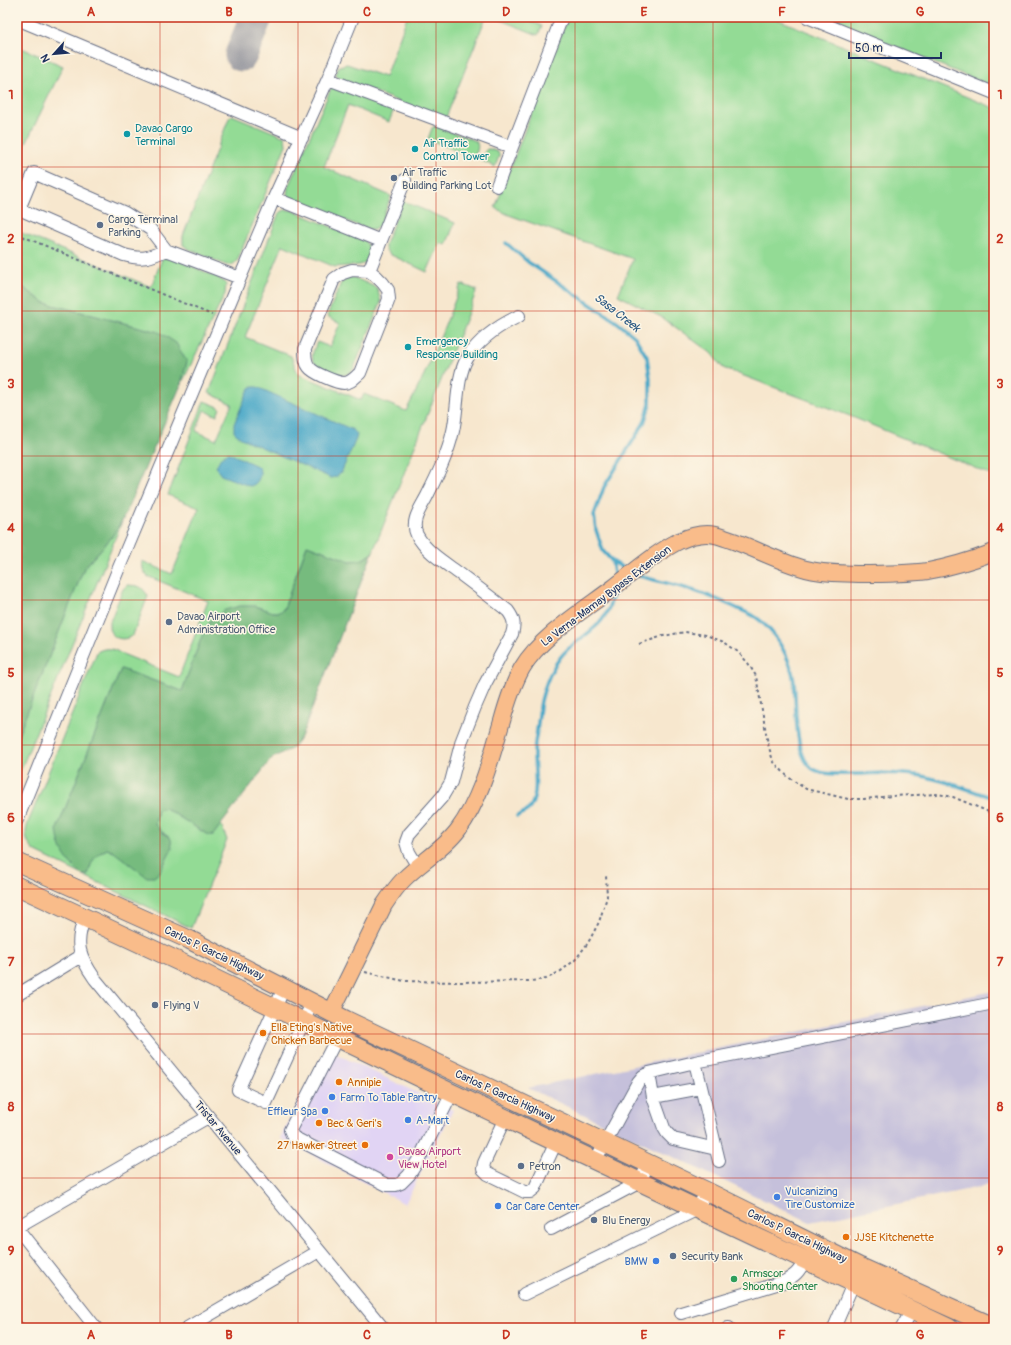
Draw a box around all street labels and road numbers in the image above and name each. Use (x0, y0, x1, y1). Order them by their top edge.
street label: La Verna-Mamay Bypass Extension (538, 543, 674, 649)
street label: Carlos P. Garcia Highway (162, 923, 266, 983)
street label: Carlos P. Garcia Highway (453, 1067, 557, 1125)
street label: Tristar Avenue (192, 1098, 245, 1158)
street label: Carlos P. Garcia Highway (745, 1206, 849, 1266)

